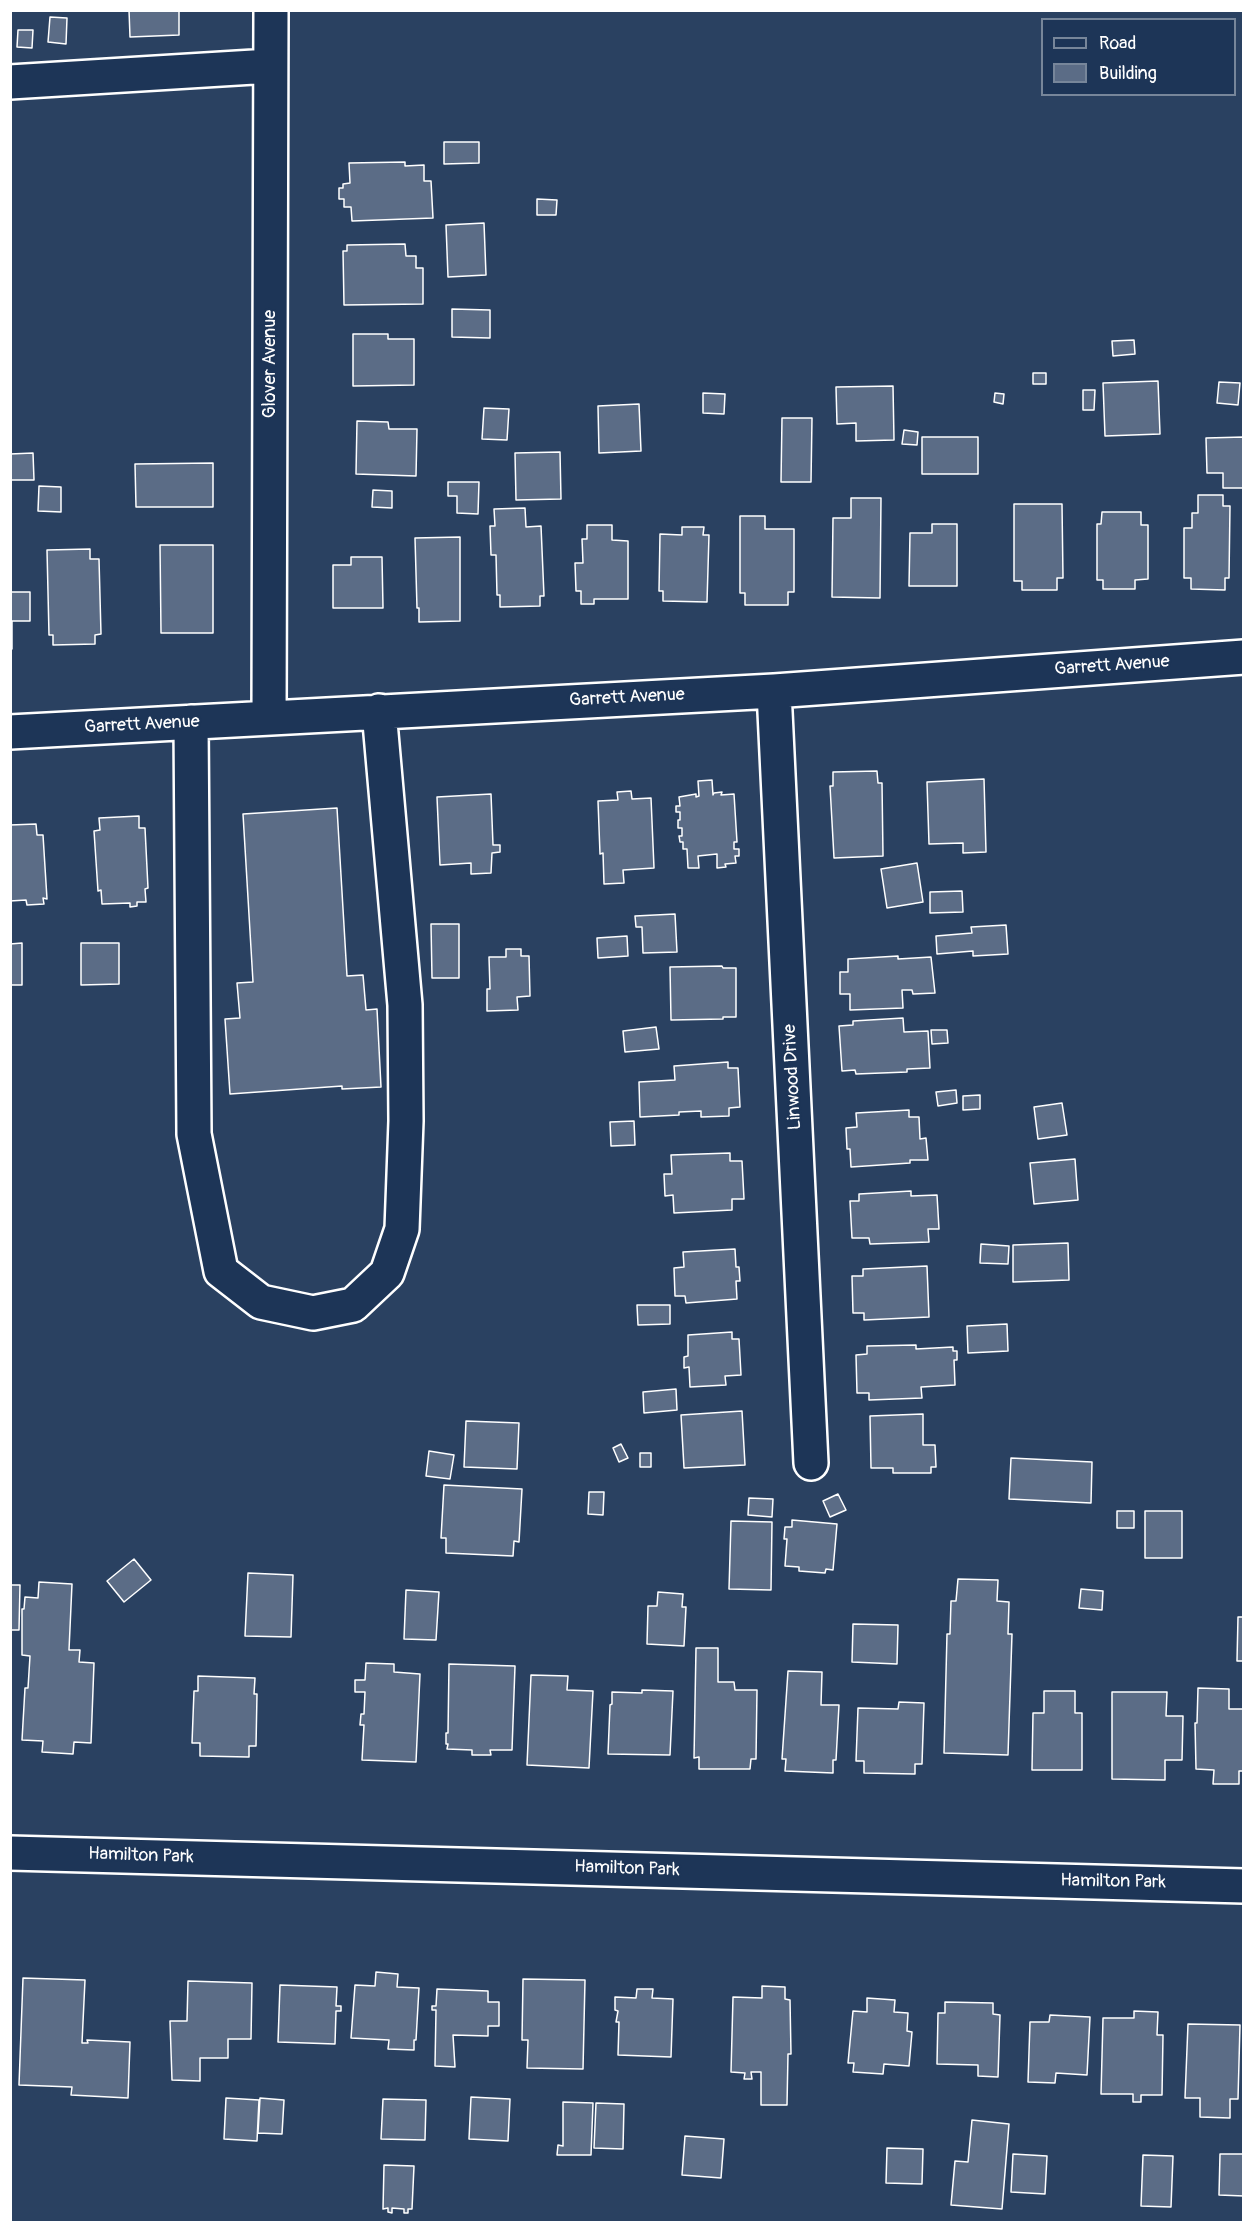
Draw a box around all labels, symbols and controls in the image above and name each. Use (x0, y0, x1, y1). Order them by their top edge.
legend (1041, 18, 1236, 96)
text: Road (1099, 32, 1136, 55)
text: Building (1099, 62, 1157, 85)
street label: Glover Avenue (259, 310, 281, 418)
street label: Garrett Avenue (1054, 651, 1170, 681)
street label: Garrett Avenue (569, 684, 685, 712)
street label: Garrett Avenue (84, 711, 200, 739)
street label: Linwood Drive (779, 1023, 807, 1131)
street label: Hamilton Park (88, 1843, 194, 1869)
street label: Hamilton Park (574, 1856, 680, 1882)
street label: Hamilton Park (1060, 1870, 1166, 1894)

